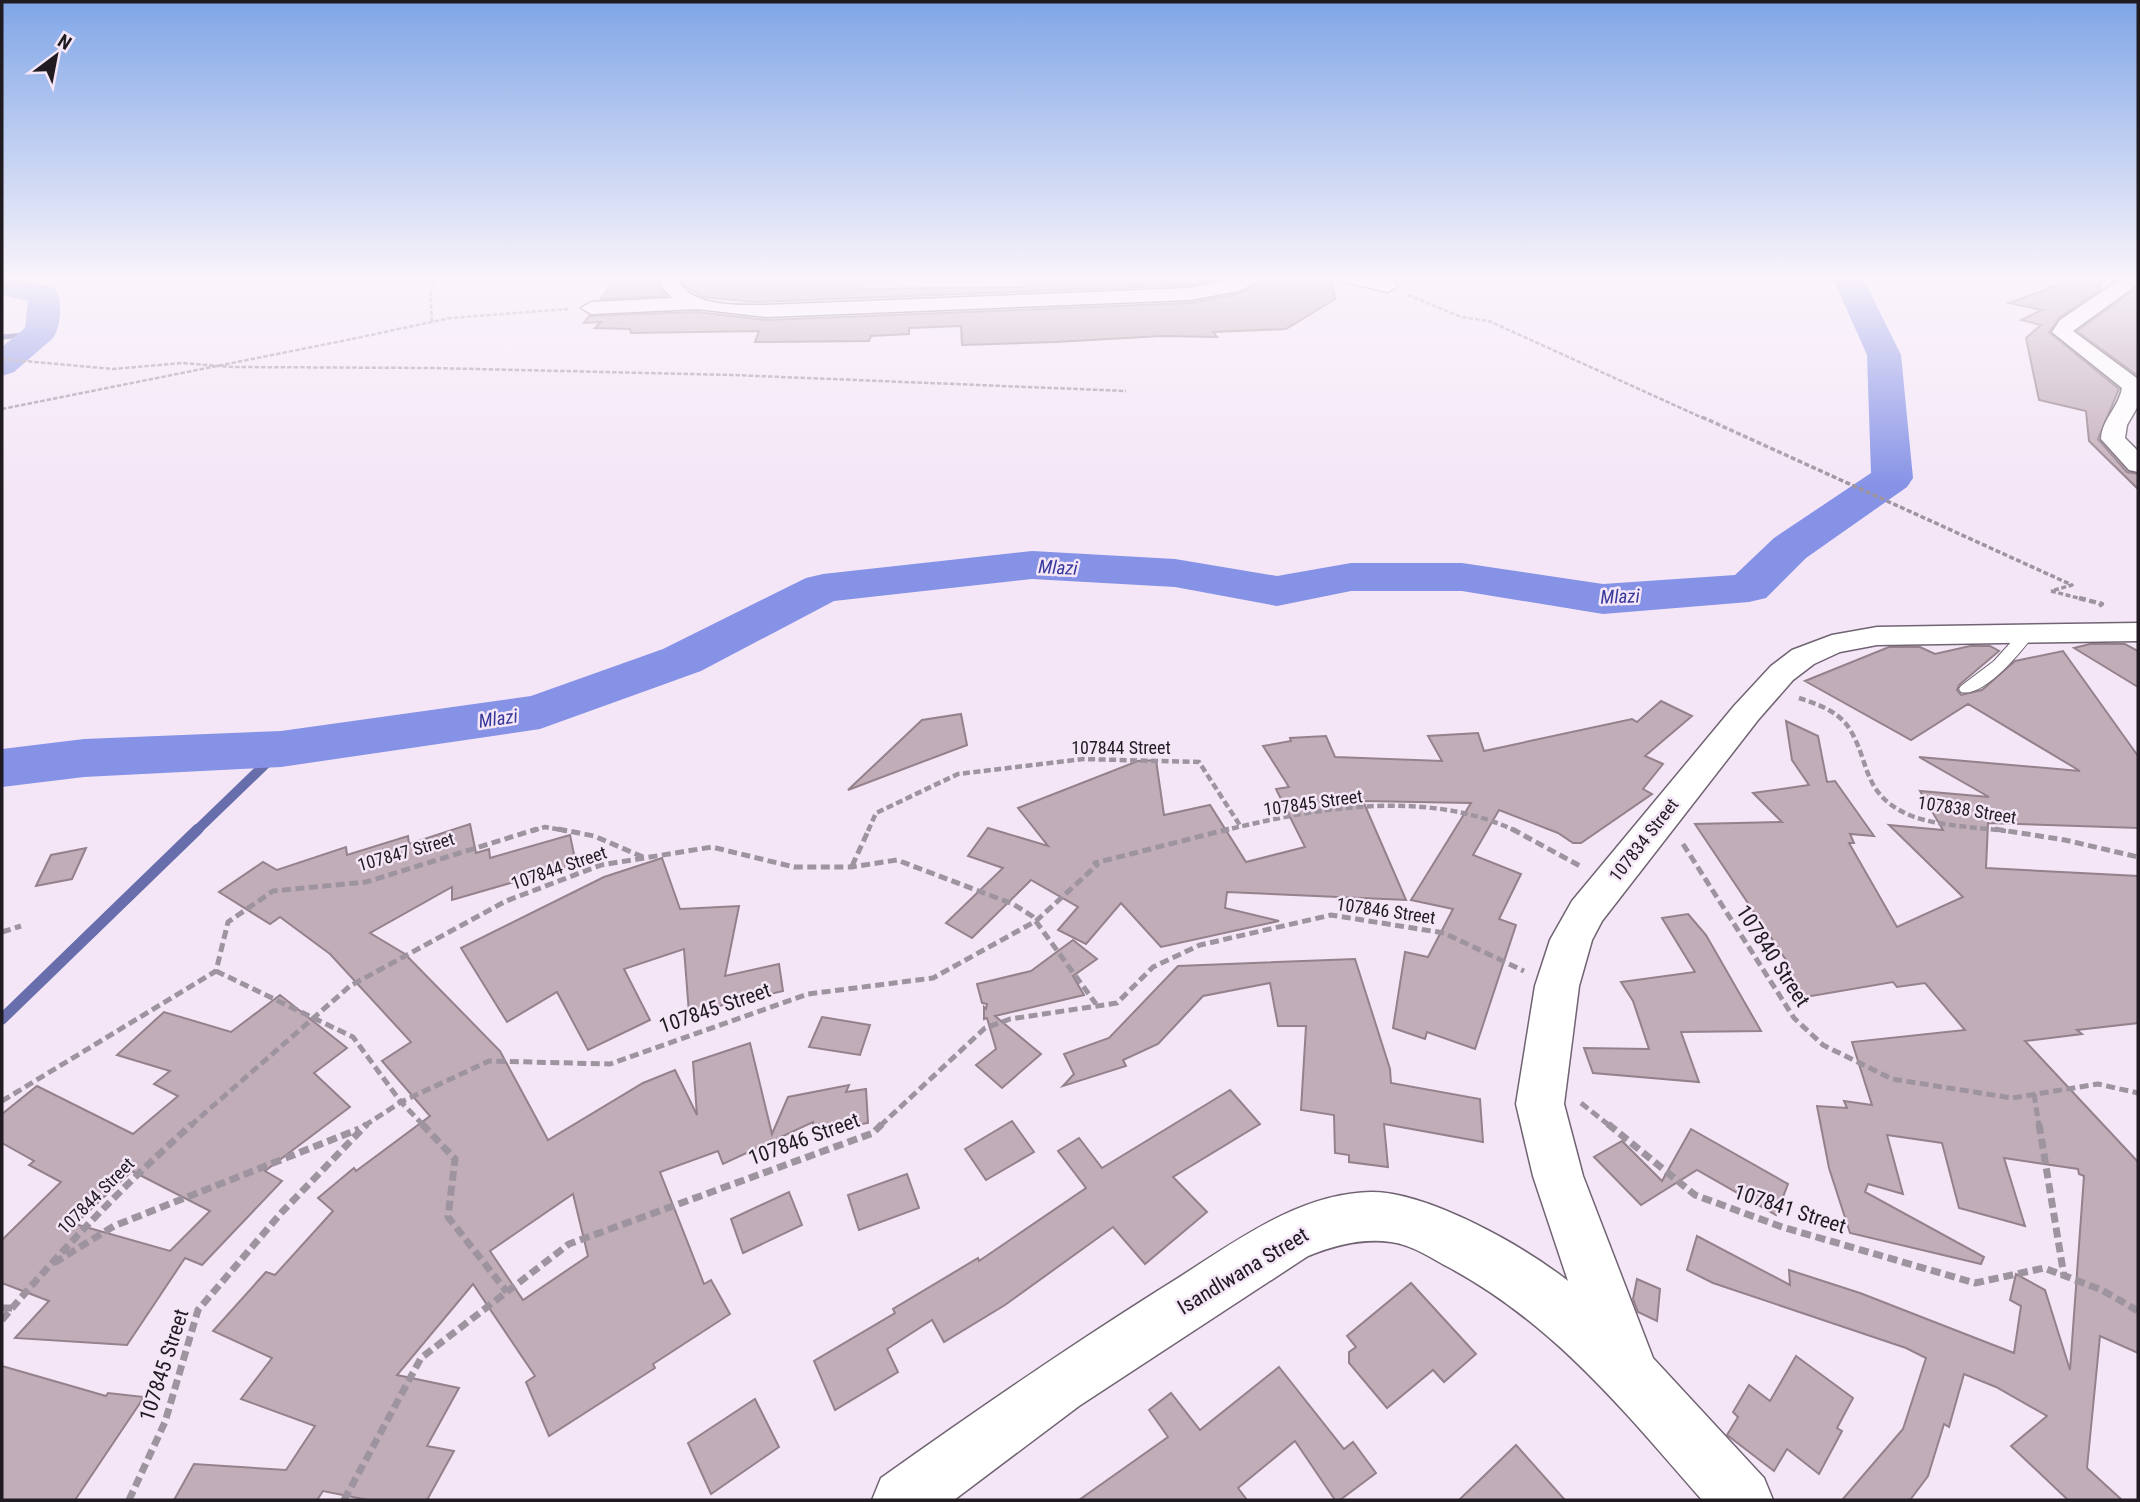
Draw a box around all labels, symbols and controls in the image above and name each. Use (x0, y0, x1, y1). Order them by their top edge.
north arrow (21, 21, 91, 91)
text: N (54, 29, 76, 55)
water label: Mlazi (1038, 555, 1079, 580)
water label: Mlazi (1600, 584, 1641, 609)
water label: Mlazi (477, 704, 520, 733)
street label: 107844 Street (1071, 737, 1171, 758)
street label: 107845 Street (1262, 785, 1364, 820)
street label: 107838 Street (1916, 791, 2018, 828)
street label: 107834 Street (1605, 794, 1683, 885)
street label: 107847 Street (355, 828, 457, 875)
street label: 107844 Street (508, 841, 609, 894)
street label: 107846 Street (1335, 893, 1437, 928)
street label: 107840 Street (1731, 901, 1815, 1011)
street label: 107845 Street (656, 978, 774, 1038)
street label: 107846 Street (745, 1108, 863, 1170)
street label: 107844 Street (53, 1153, 138, 1238)
street label: 107841 Street (1731, 1180, 1849, 1238)
street label: Isandlwana Street (1173, 1223, 1313, 1319)
street label: 107845 Street (135, 1306, 193, 1424)

